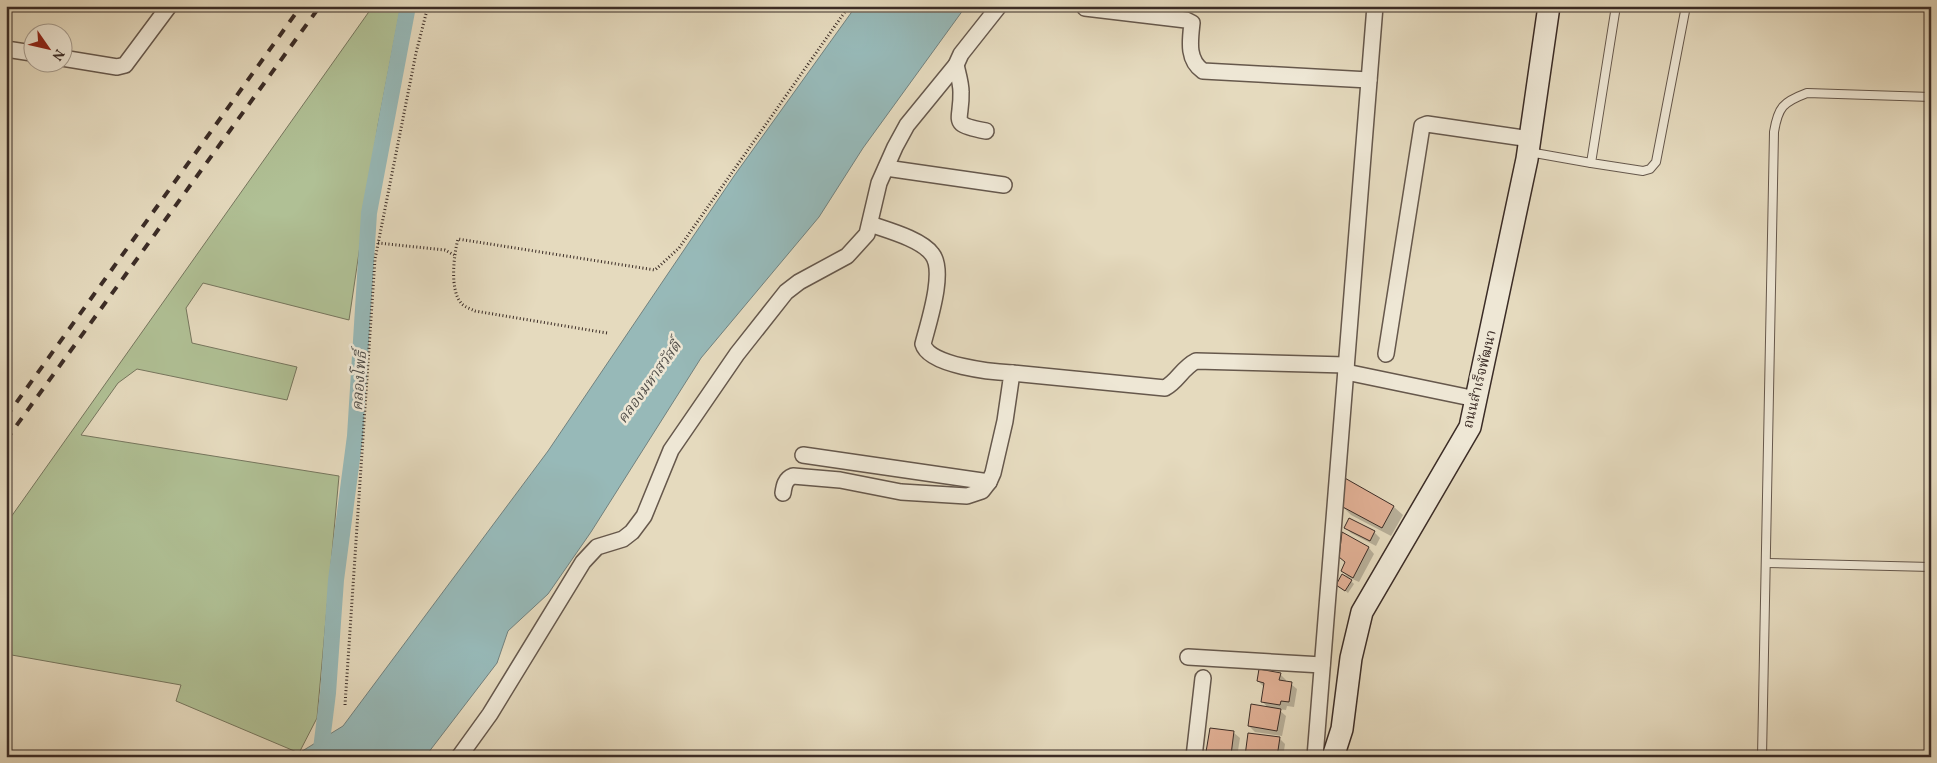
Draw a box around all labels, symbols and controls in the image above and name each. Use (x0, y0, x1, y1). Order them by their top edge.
north arrow (22, 22, 72, 72)
text: N (47, 45, 68, 64)
street label: ถนนสำเร็จพัฒนา (1459, 328, 1502, 431)
water label: คลองมหาสวัสดิ์ (612, 332, 690, 428)
water label: คลองโพธิ์ (346, 345, 373, 412)

